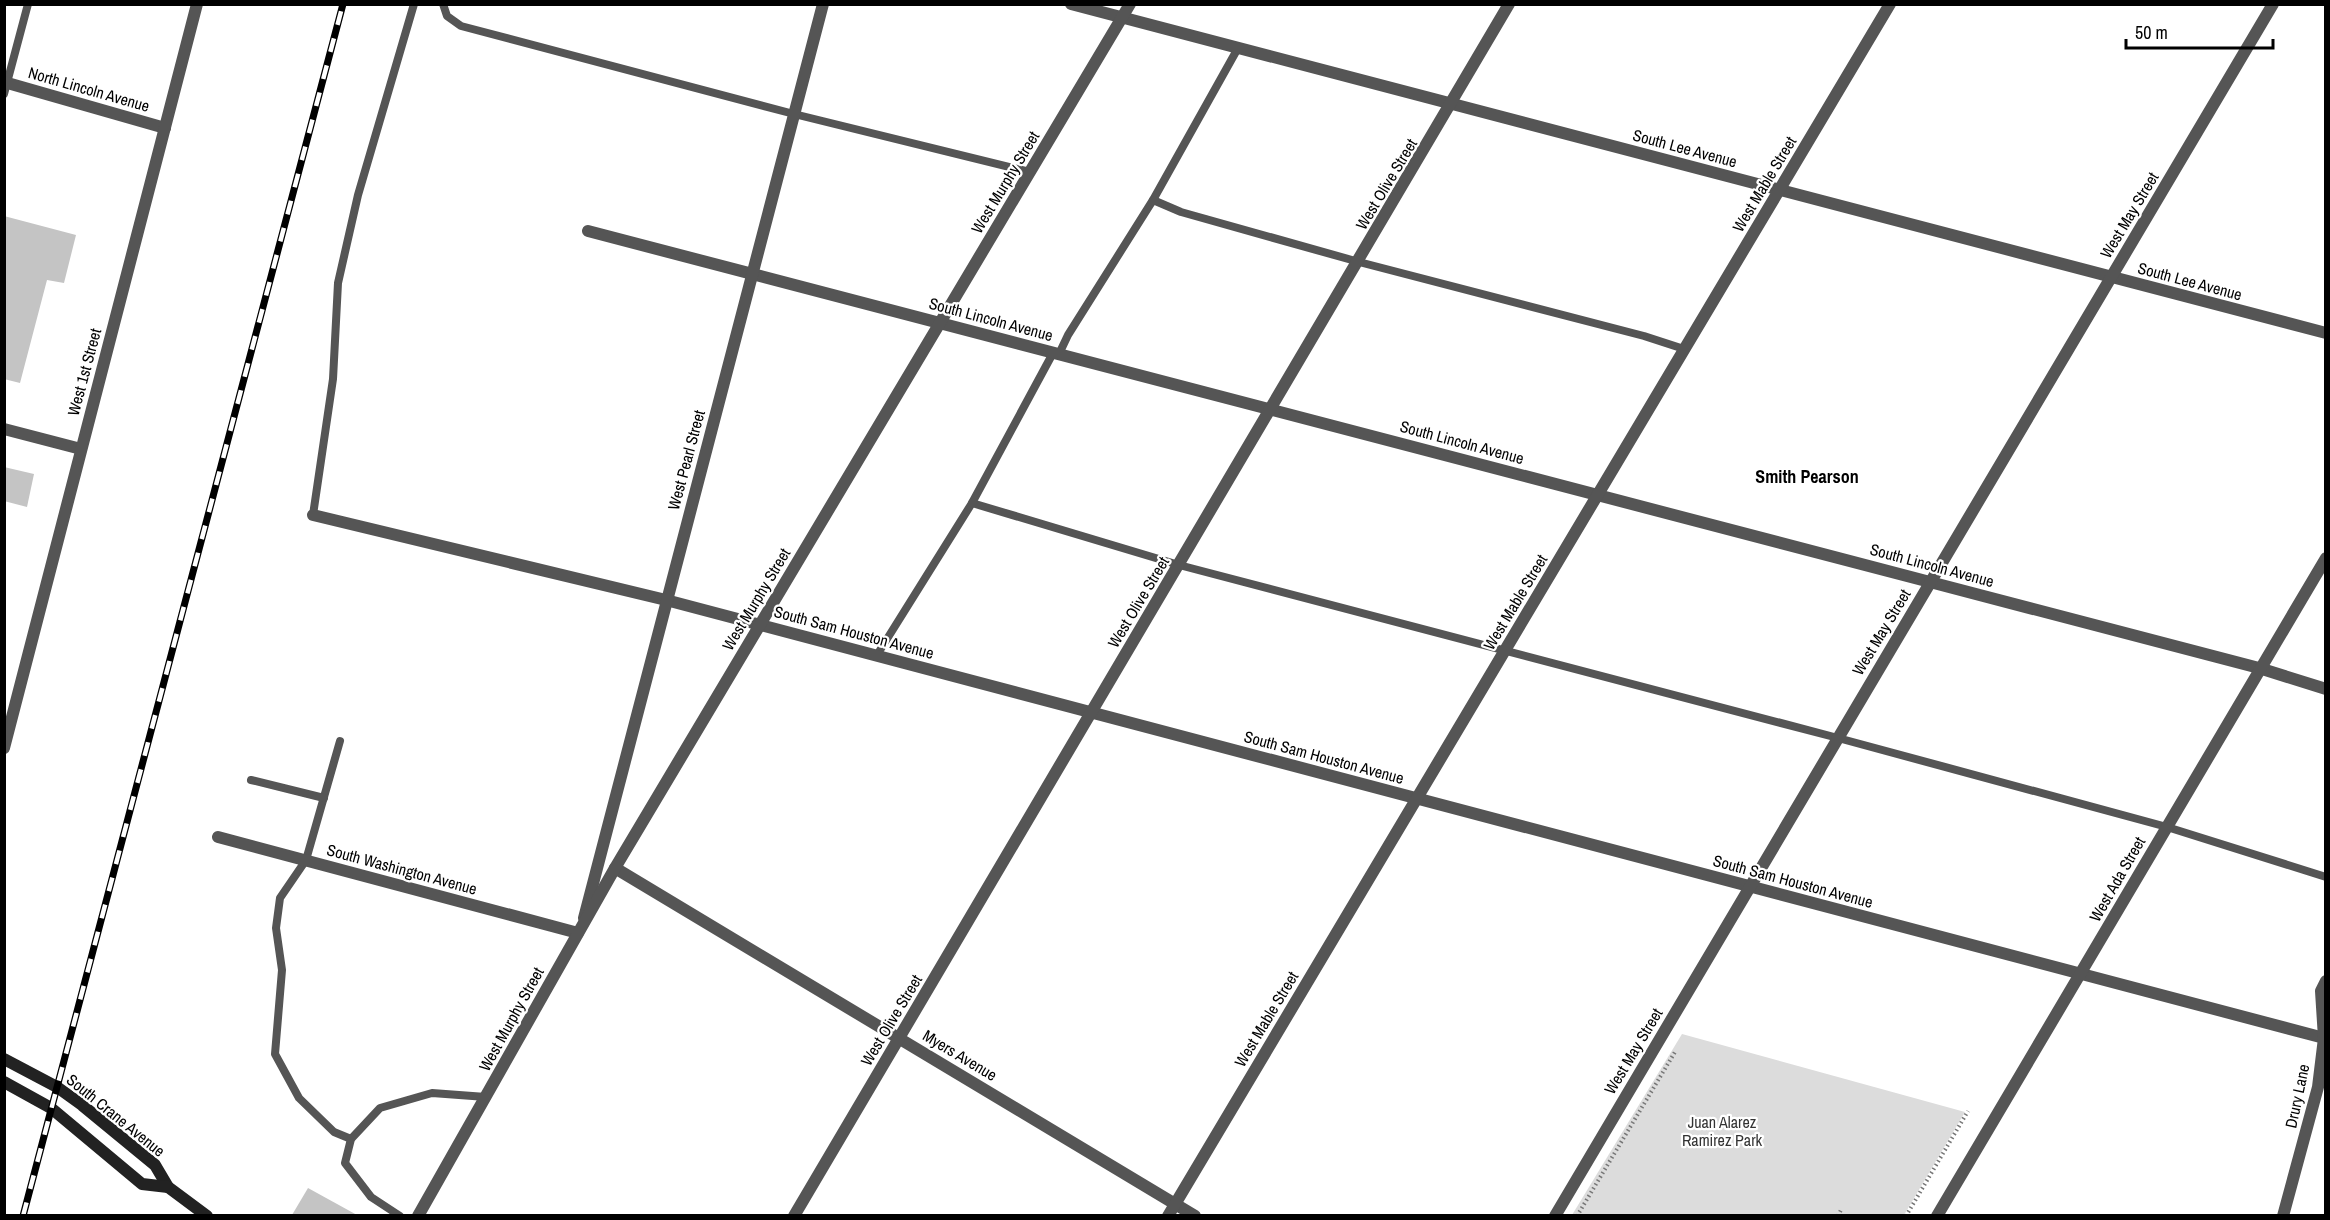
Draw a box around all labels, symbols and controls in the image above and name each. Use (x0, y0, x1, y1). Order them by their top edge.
scale bar (2126, 12, 2273, 50)
text: 50 m (2135, 20, 2168, 45)
street label: North Lincoln Avenue (26, 61, 152, 117)
street label: South Lee Avenue (1630, 124, 1740, 172)
street label: West Murphy Street (966, 126, 1044, 237)
street label: West Mable Street (1727, 132, 1801, 236)
street label: West Olive Street (1350, 134, 1422, 234)
street label: West May Street (2095, 168, 2164, 262)
street label: South Lee Avenue (2135, 257, 2245, 305)
street label: South Lincoln Avenue (927, 292, 1055, 346)
street label: West 1st Street (62, 326, 106, 418)
street label: West Pearl Street (662, 407, 710, 512)
street label: South Lincoln Avenue (1398, 415, 1526, 469)
district label: Smith Pearson (1755, 464, 1859, 489)
street label: South Lincoln Avenue (1868, 538, 1996, 592)
street label: West Murphy Street (717, 543, 795, 654)
street label: West Mable Street (1478, 550, 1552, 654)
street label: West Olive Street (1102, 552, 1174, 652)
street label: West May Street (1847, 585, 1916, 679)
street label: South Sam Houston Avenue (772, 600, 936, 664)
street label: South Sam Houston Avenue (1242, 725, 1406, 789)
street label: West Ada Street (2084, 832, 2150, 925)
street label: South Washington Avenue (324, 838, 480, 900)
street label: South Sam Houston Avenue (1711, 849, 1875, 913)
street label: West Murphy Street (473, 963, 549, 1075)
street label: West Mable Street (1229, 967, 1303, 1071)
street label: West Olive Street (855, 970, 927, 1070)
street label: West May Street (1599, 1004, 1668, 1098)
street label: Myers Avenue (919, 1024, 1001, 1086)
street label: Drury Lane (2279, 1062, 2315, 1130)
street label: South Crane Avenue (62, 1068, 170, 1162)
park label: Juan Alarez Ramirez Park (1682, 1111, 1763, 1151)

